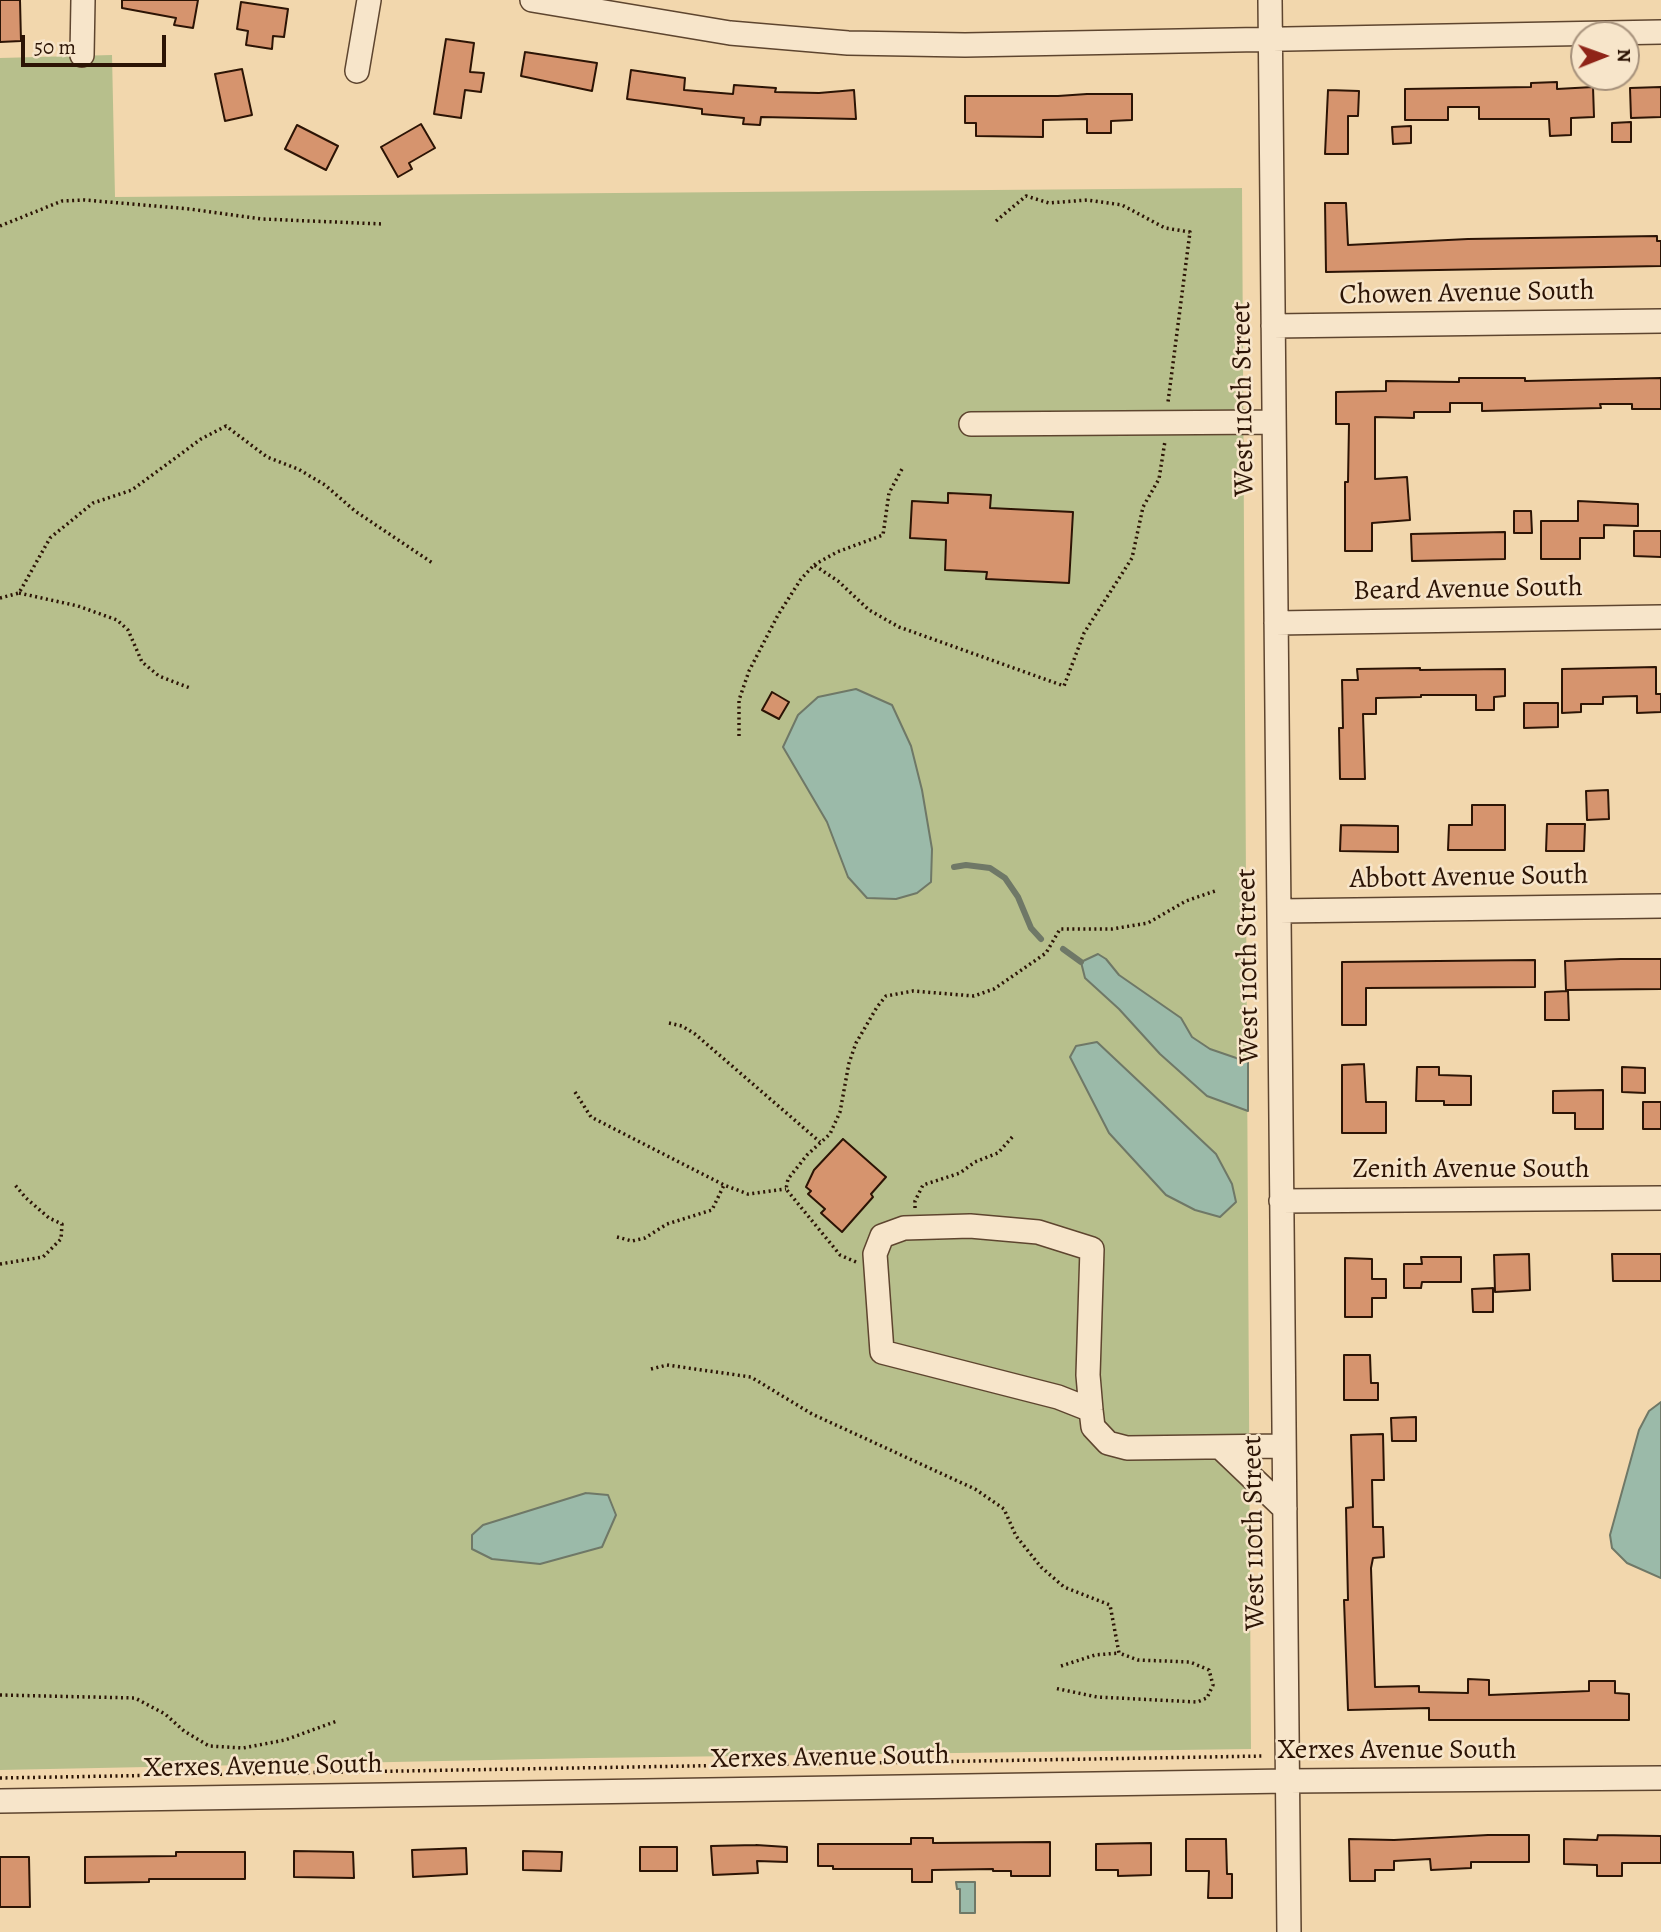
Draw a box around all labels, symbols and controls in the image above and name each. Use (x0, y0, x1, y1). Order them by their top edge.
scale bar (24, 21, 170, 65)
north arrow (1570, 21, 1640, 91)
text: 50 m (34, 33, 76, 61)
text: N (1611, 49, 1637, 63)
street label: Chowen Avenue South (1339, 275, 1595, 313)
street label: West 110th Street (1225, 301, 1263, 497)
street label: Beard Avenue South (1353, 571, 1583, 609)
street label: Abbott Avenue South (1349, 859, 1589, 897)
street label: West 110th Street (1230, 868, 1268, 1064)
street label: Zenith Avenue South (1352, 1153, 1590, 1187)
street label: West 110th Street (1236, 1435, 1274, 1631)
street label: Xerxes Avenue South (1277, 1734, 1517, 1768)
street label: Xerxes Avenue South (710, 1739, 950, 1777)
street label: Xerxes Avenue South (143, 1748, 383, 1786)

